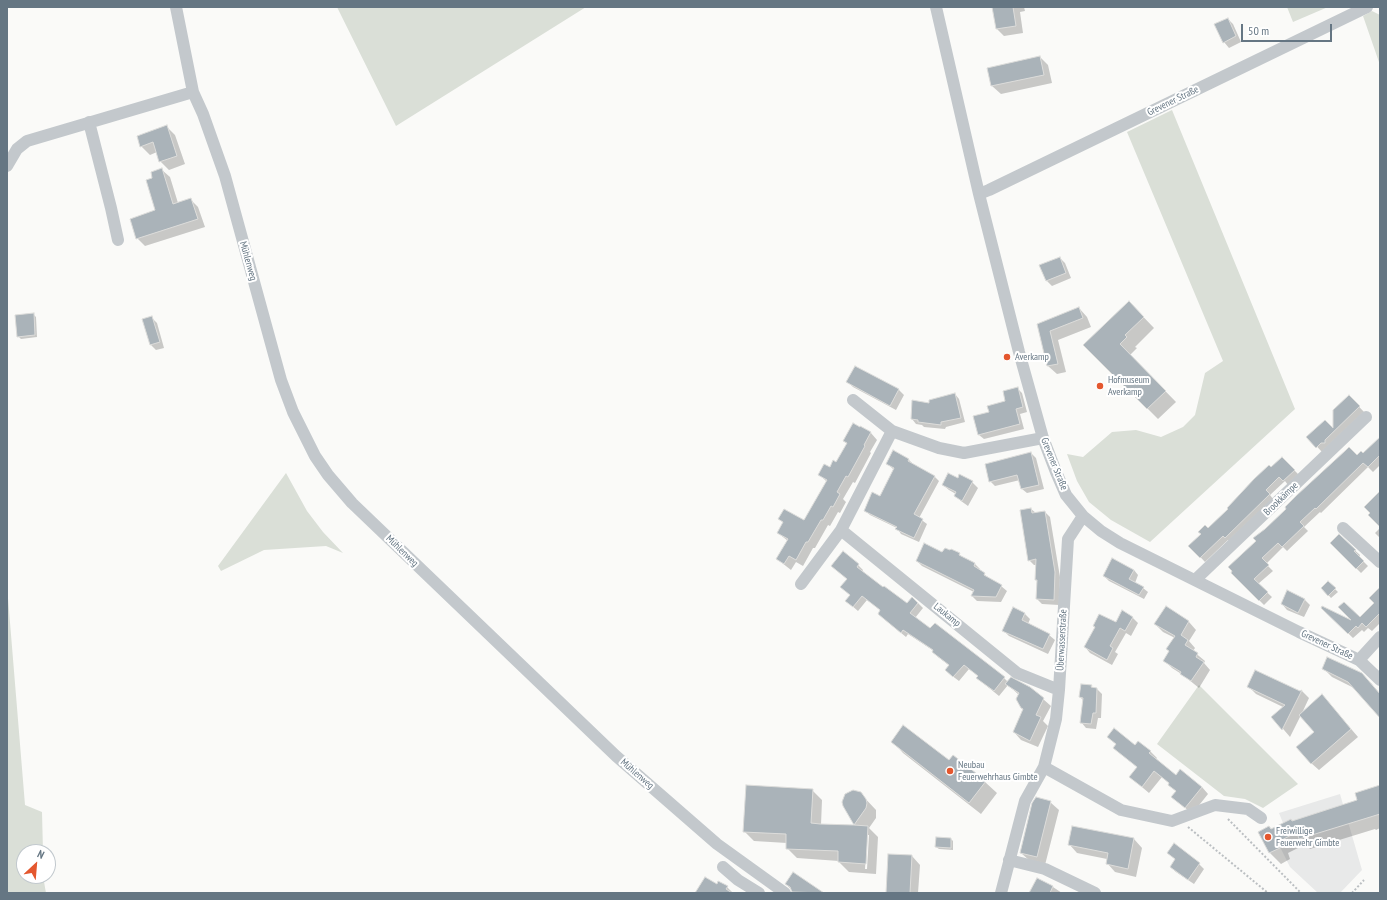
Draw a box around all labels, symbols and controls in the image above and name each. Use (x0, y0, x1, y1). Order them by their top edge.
scale bar (1243, 16, 1334, 42)
text: 50 m (1248, 23, 1269, 38)
street label: Grevener Straße (1145, 83, 1201, 119)
street label: Mühlenweg (237, 240, 259, 282)
place label: Averkamp (1015, 351, 1049, 363)
marker: Averkamp (1002, 352, 1012, 362)
place label: Hofmuseum Averkamp (1108, 374, 1149, 398)
marker: Hofmuseum Averkamp (1095, 381, 1105, 391)
street label: Grevener Straße (1038, 436, 1070, 492)
street label: Brookkämpe (1261, 480, 1301, 518)
street label: Mühlenweg (383, 533, 421, 569)
street label: Laukamp (931, 601, 963, 629)
street label: Überwasserstraße (1054, 609, 1070, 671)
street label: Grevener Straße (1299, 628, 1355, 662)
street label: Mühlenweg (618, 756, 656, 792)
place label: Neubau Feuerwehrhaus Gimbte (958, 759, 1038, 782)
marker: Neubau Feuerwehrhaus Gimbte (945, 766, 955, 776)
place label: Freiwillige Feuerwehr Gimbte (1276, 825, 1339, 848)
marker: Freiwillige Feuerwehr Gimbte (1263, 832, 1273, 842)
north arrow (16, 844, 56, 884)
text: N (35, 847, 47, 862)

